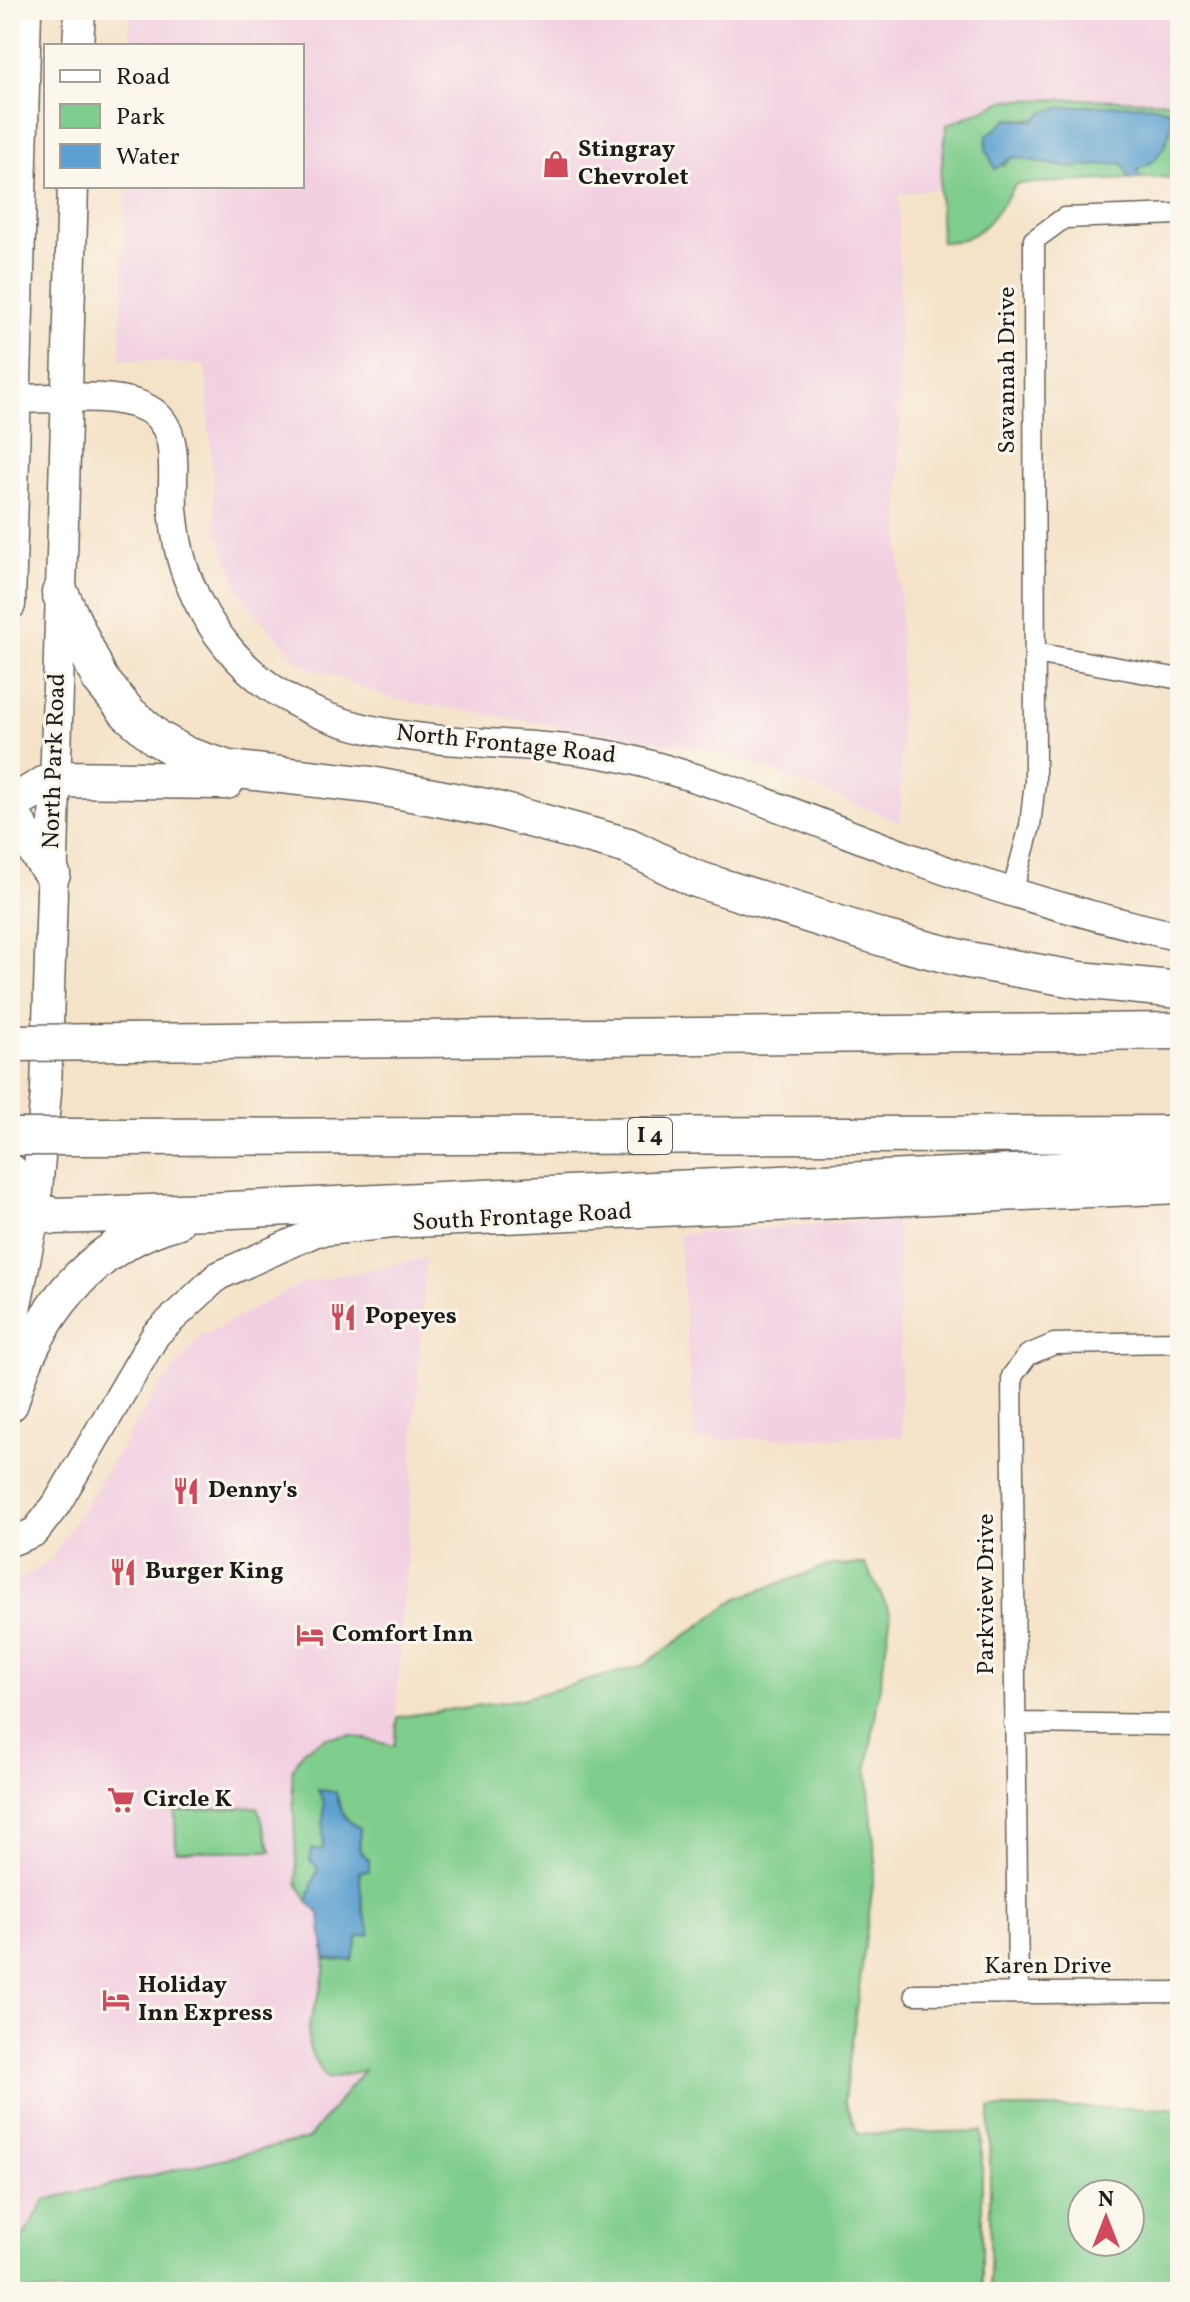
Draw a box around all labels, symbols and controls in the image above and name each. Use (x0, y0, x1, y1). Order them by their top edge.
legend (44, 44, 304, 188)
text: Road (116, 61, 170, 95)
text: Park (116, 101, 165, 135)
place label: Stingray Chevrolet (578, 133, 689, 195)
text: Water (116, 141, 180, 175)
shop icon: Stingray Chevrolet (541, 149, 571, 179)
street label: Savannah Drive (991, 286, 1025, 454)
street label: North Park Road (35, 672, 75, 850)
street label: North Frontage Road (394, 717, 618, 773)
road number: I 4 (628, 1118, 672, 1154)
street label: South Frontage Road (411, 1195, 633, 1241)
place label: Popeyes (365, 1300, 457, 1334)
restaurant icon: Popeyes (328, 1302, 358, 1332)
place label: Denny's (208, 1474, 298, 1508)
restaurant icon: Denny's (171, 1476, 201, 1506)
street label: Parkview Drive (970, 1513, 1004, 1675)
place label: Burger King (145, 1555, 284, 1589)
restaurant icon: Burger King (108, 1557, 138, 1587)
place label: Comfort Inn (332, 1618, 473, 1652)
hotel icon: Comfort Inn (295, 1620, 325, 1650)
place label: Circle K (143, 1783, 232, 1817)
supermarket icon: Circle K (106, 1785, 136, 1815)
street label: Karen Drive (984, 1950, 1112, 1984)
place label: Holiday Inn Express (138, 1969, 273, 2031)
hotel icon: Holiday Inn Express (101, 1985, 131, 2015)
north arrow (1066, 2178, 1146, 2258)
text: N (1098, 2185, 1114, 2216)

